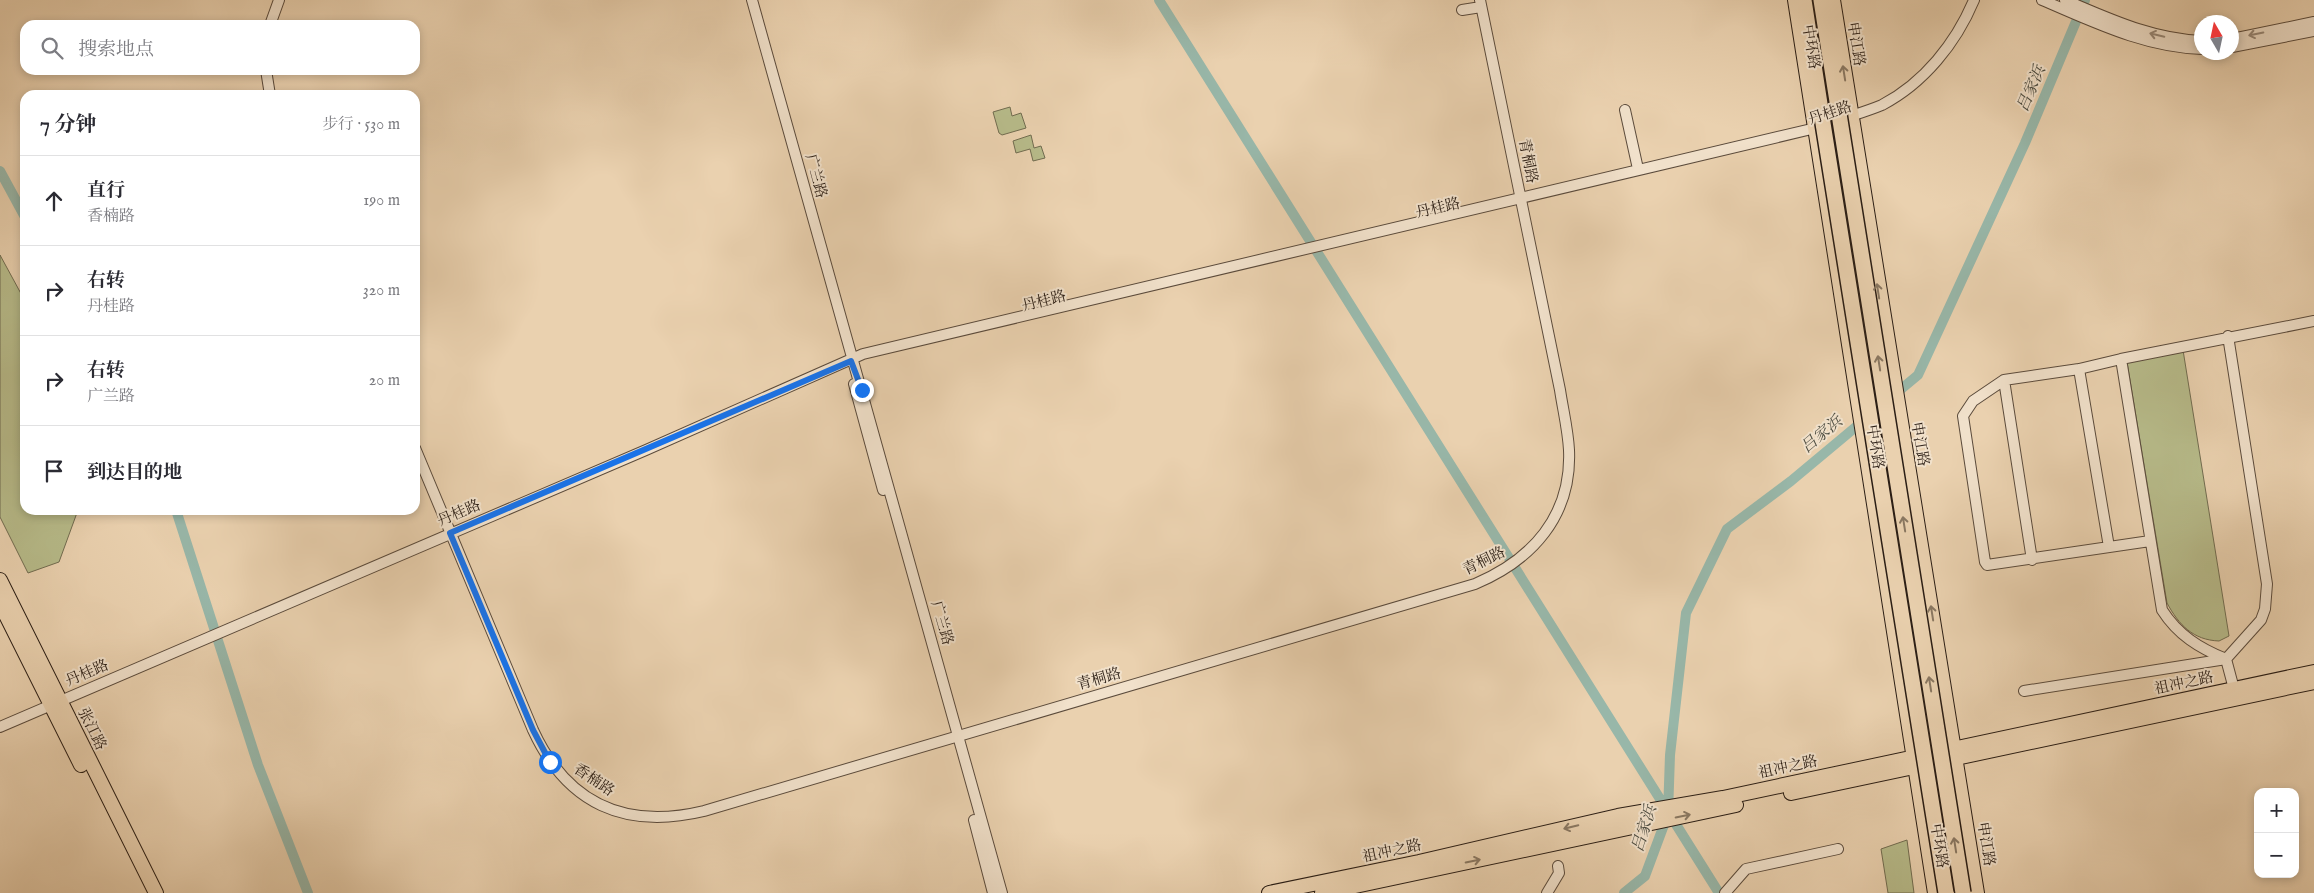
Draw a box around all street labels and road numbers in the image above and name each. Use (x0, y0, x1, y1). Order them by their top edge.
street label: 申江路 (1843, 20, 1869, 68)
street label: 中环路 (1798, 23, 1824, 71)
street label: 丹桂路 (1806, 97, 1854, 129)
street label: 青桐路 (1514, 137, 1542, 185)
street label: 广兰路 (801, 152, 831, 200)
street label: 丹桂路 (1414, 194, 1462, 222)
street label: 丹桂路 (1020, 286, 1068, 316)
street label: 申江路 (1907, 420, 1933, 468)
street label: 中环路 (1862, 423, 1888, 471)
street label: 丹桂路 (435, 495, 483, 531)
street label: 青桐路 (1460, 543, 1508, 579)
street label: 广兰路 (927, 599, 957, 647)
street label: 丹桂路 (63, 655, 111, 691)
street label: 青桐路 (1075, 664, 1123, 694)
street label: 祖冲之路 (2153, 667, 2215, 699)
street label: 张江路 (74, 705, 110, 753)
street label: 祖冲之路 (1757, 751, 1819, 783)
street label: 香楠路 (570, 760, 618, 800)
street label: 申江路 (1973, 820, 1999, 868)
street label: 中环路 (1926, 822, 1952, 870)
street label: 祖冲之路 (1361, 835, 1423, 867)

